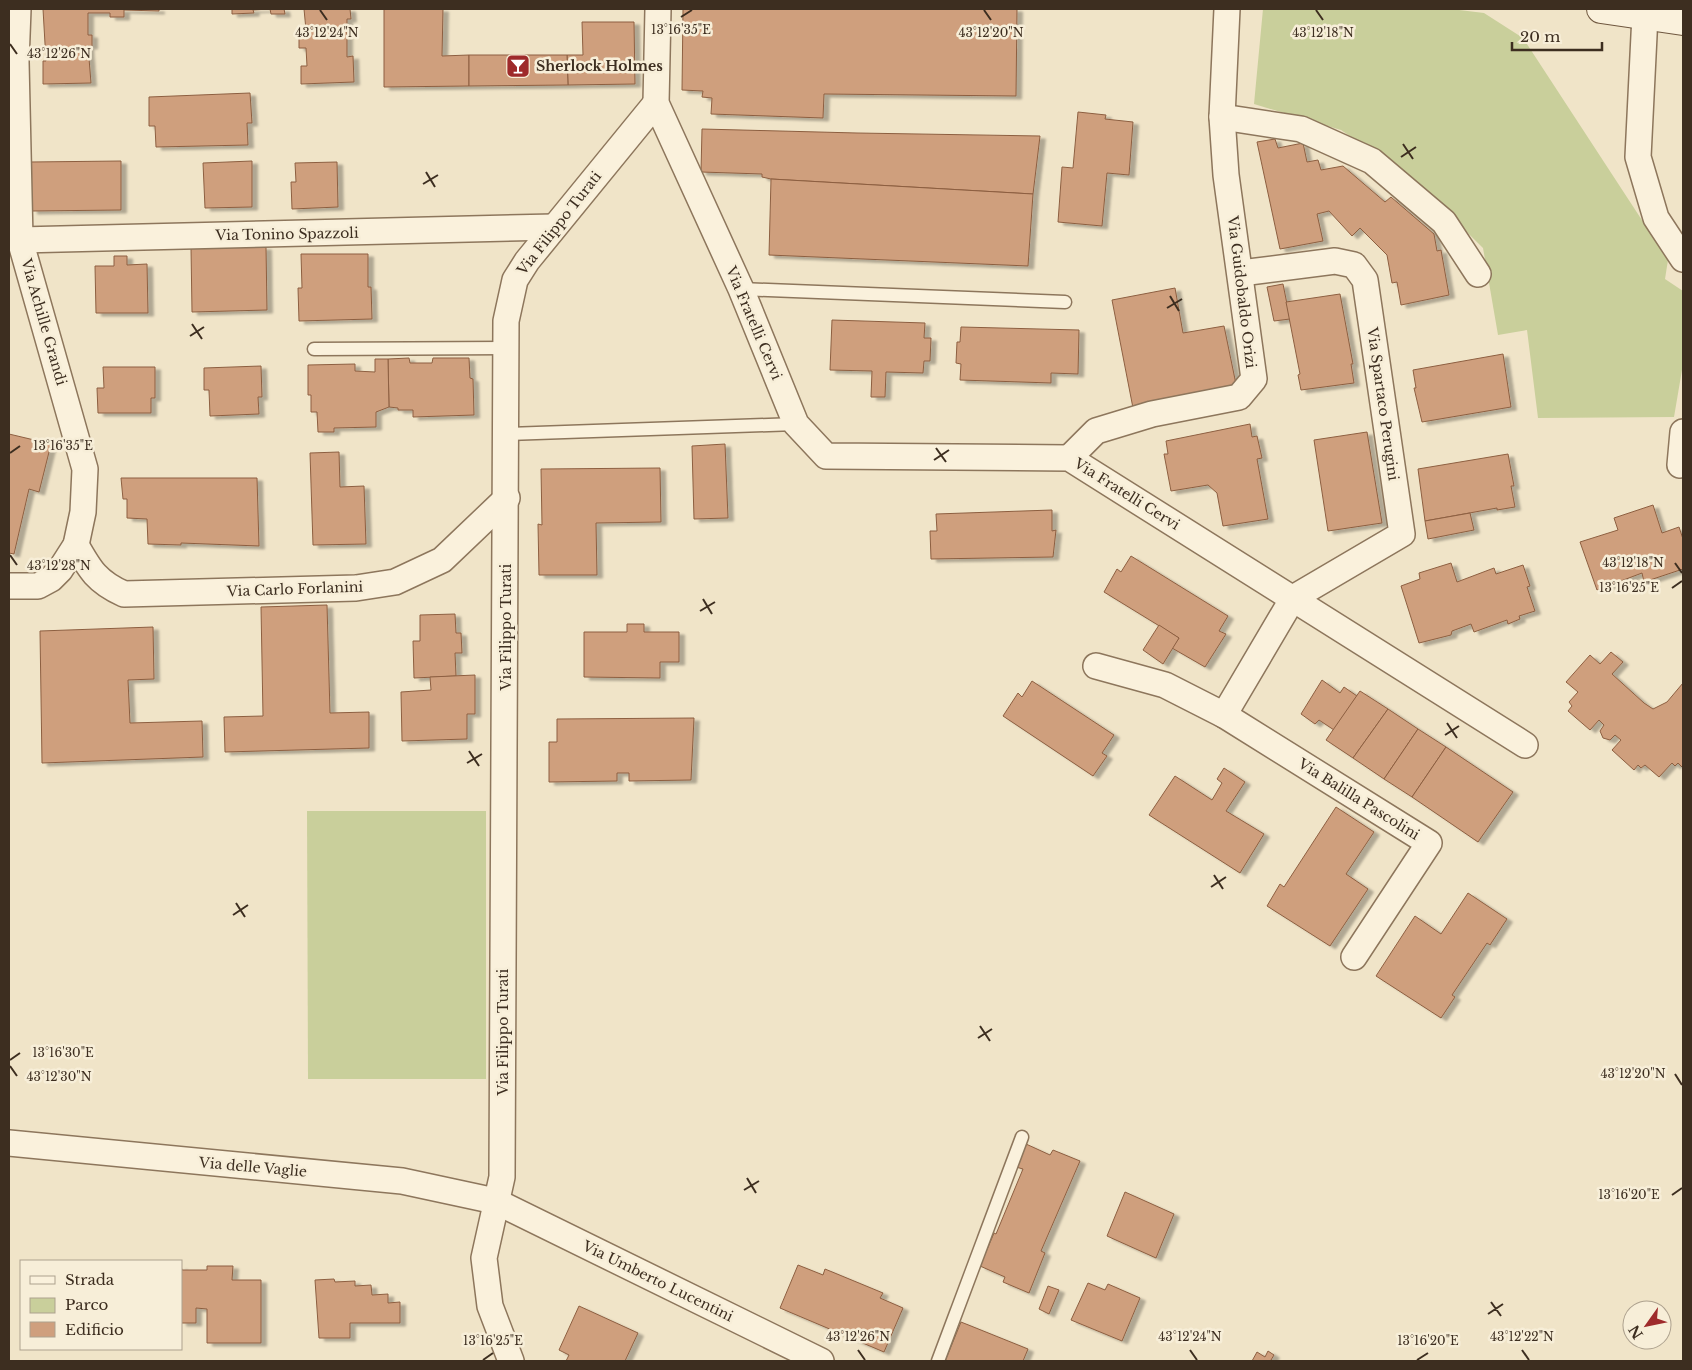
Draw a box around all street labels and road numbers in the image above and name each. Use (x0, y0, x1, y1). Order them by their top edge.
street label: Via Filippo Turati (512, 167, 605, 279)
street label: Via Guidobaldo Orizi (1224, 214, 1260, 370)
street label: Via Tonino Spazzoli (214, 224, 359, 244)
street label: Via Achille Grandi (17, 256, 71, 388)
street label: Via Fratelli Cervi (722, 263, 786, 383)
street label: Via Spartaco Perugini (1363, 325, 1403, 482)
street label: Via Fratelli Cervi (1070, 454, 1183, 534)
street label: Via Filippo Turati (497, 563, 515, 691)
street label: Via Carlo Forlanini (226, 578, 364, 600)
street label: Via Balilla Pascolini (1294, 754, 1423, 844)
street label: Via Filippo Turati (494, 968, 512, 1096)
street label: Via delle Vaglie (197, 1153, 308, 1181)
street label: Via Umberto Lucentini (579, 1236, 736, 1325)

